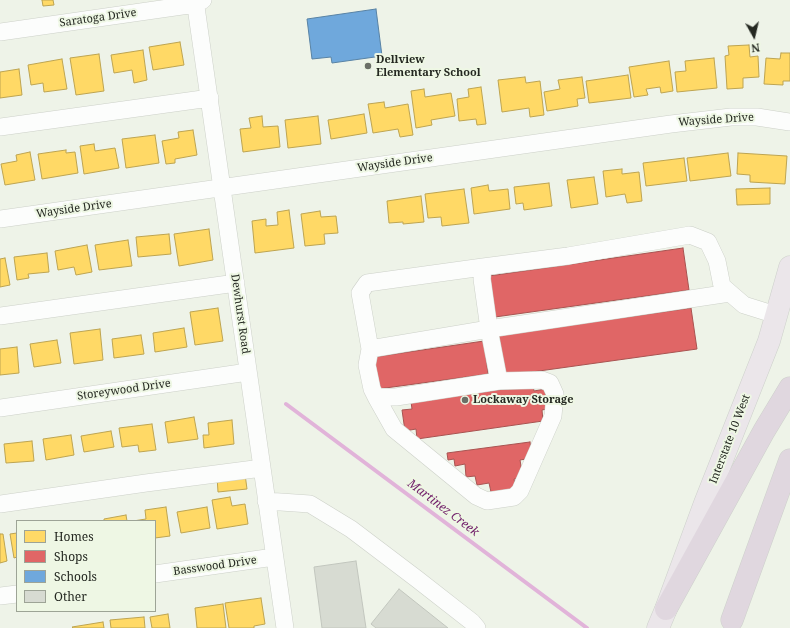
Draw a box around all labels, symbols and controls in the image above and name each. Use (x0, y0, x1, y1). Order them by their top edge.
street label: Saratoga Drive (59, 6, 137, 30)
north arrow (734, 16, 774, 56)
text: N (750, 40, 761, 56)
place label: Dellview Elementary School (376, 53, 481, 79)
marker: Dellview Elementary School (363, 61, 373, 71)
street label: Wayside Drive (678, 111, 754, 129)
street label: Wayside Drive (357, 151, 433, 175)
street label: Wayside Drive (36, 197, 112, 221)
street label: Dewhurst Road (228, 273, 252, 355)
street label: Storeywood Drive (76, 377, 172, 403)
place label: Lockaway Storage (473, 393, 574, 407)
street label: Interstate 10 West (707, 393, 753, 485)
marker: Lockaway Storage (460, 395, 470, 405)
water label: Martinez Creek (404, 476, 482, 540)
legend (16, 520, 156, 612)
text: Homes (54, 528, 94, 545)
text: Shops (54, 548, 88, 565)
street label: Basswood Drive (172, 554, 258, 578)
text: Schools (54, 568, 97, 585)
text: Other (54, 588, 87, 605)

